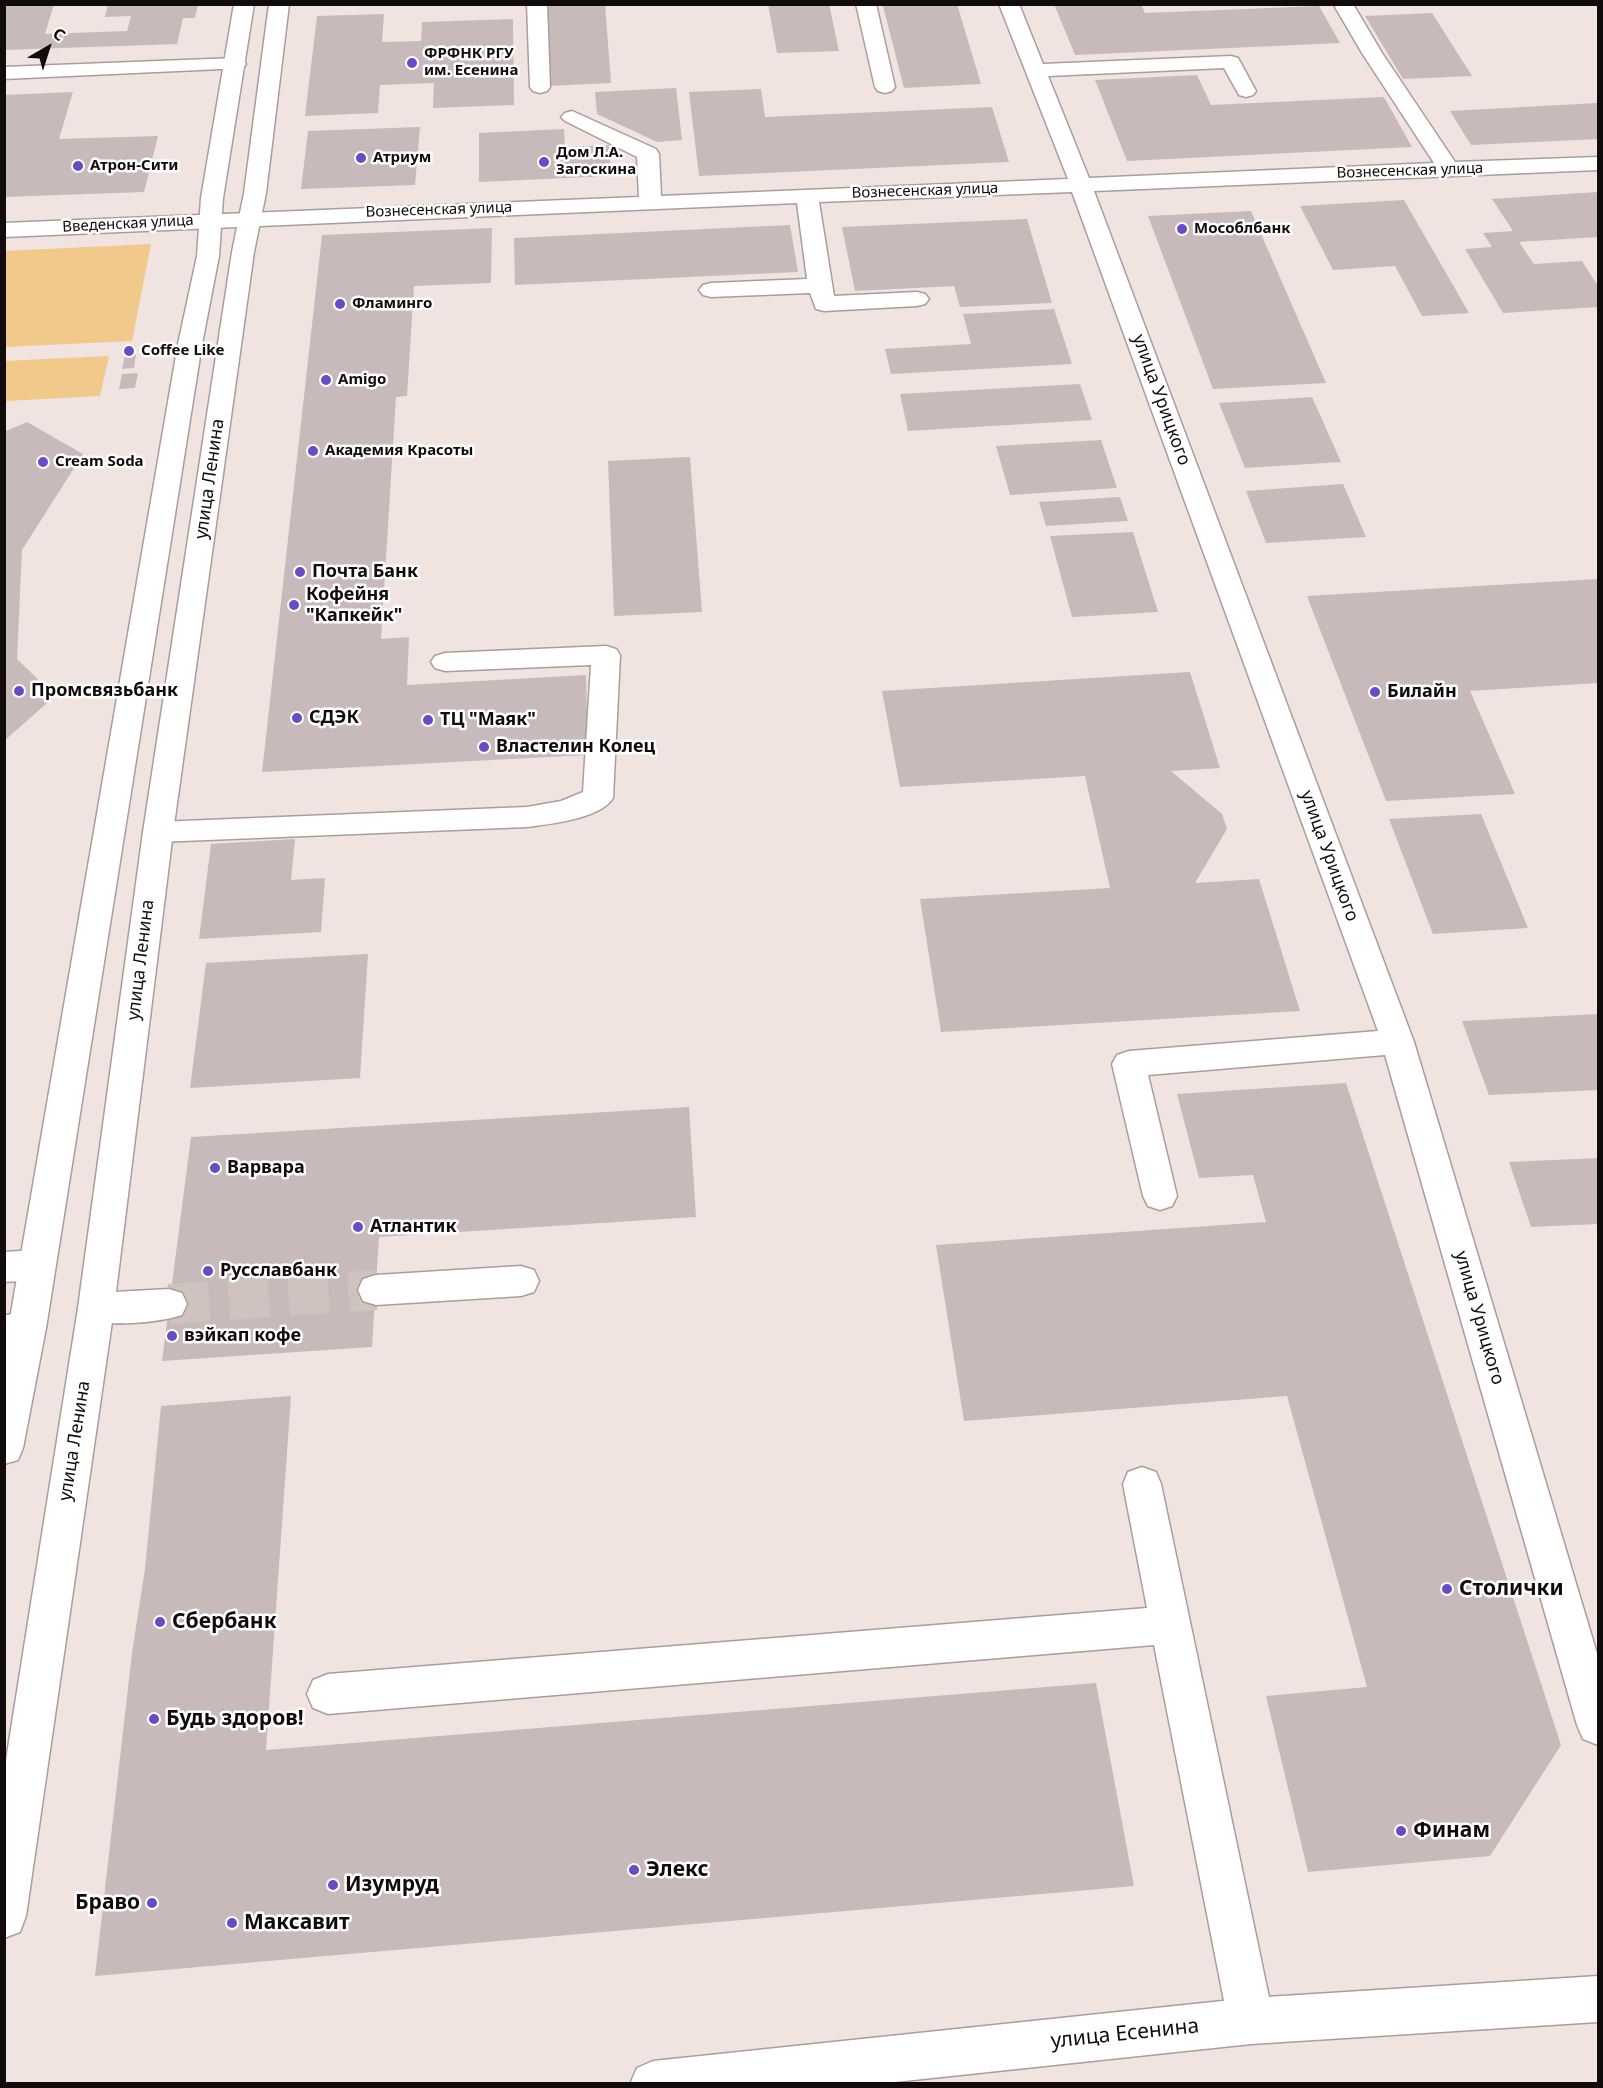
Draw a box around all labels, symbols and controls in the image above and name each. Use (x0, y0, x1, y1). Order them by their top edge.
north arrow (18, 18, 78, 78)
text: С (48, 22, 70, 46)
place label: ФРФНК РГУ им. Есенина (424, 45, 518, 80)
marker: ФРФНК РГУ им. Есенина (405, 56, 419, 70)
place label: Дом Л.А. Загоскина (556, 144, 636, 179)
place label: Атриум (373, 149, 431, 167)
marker: Атриум (354, 151, 368, 165)
marker: Дом Л.А. Загоскина (537, 155, 551, 169)
place label: Атрон-Сити (90, 157, 178, 175)
marker: Атрон-Сити (71, 159, 85, 173)
street label: Вознесенская улица (1336, 159, 1484, 183)
street label: Вознесенская улица (851, 179, 999, 203)
street label: Вознесенская улица (365, 198, 513, 222)
street label: Введенская улица (62, 212, 194, 236)
place label: Мособлбанк (1194, 220, 1291, 238)
marker: Мособлбанк (1175, 222, 1189, 236)
place label: Фламинго (352, 295, 432, 313)
marker: Фламинго (333, 297, 347, 311)
street label: улица Урицкого (1127, 331, 1195, 469)
place label: Coffee Like (141, 342, 225, 360)
marker: Coffee Like (122, 344, 136, 358)
place label: Amigo (338, 371, 386, 389)
marker: Amigo (319, 373, 333, 387)
street label: улица Ленина (191, 417, 229, 541)
place label: Академия Красоты (325, 442, 473, 460)
marker: Академия Красоты (306, 444, 320, 458)
place label: Cream Soda (55, 453, 144, 471)
marker: Cream Soda (36, 455, 50, 469)
place label: Почта Банк (312, 561, 418, 583)
marker: Почта Банк (293, 565, 307, 579)
place label: Кофейня "Капкейк" (306, 584, 402, 626)
marker: Кофейня "Капкейк" (287, 598, 301, 612)
place label: Промсвязьбанк (31, 680, 178, 702)
place label: Билайн (1387, 681, 1457, 703)
marker: Промсвязьбанк (12, 684, 26, 698)
marker: Билайн (1368, 685, 1382, 699)
place label: СДЭК (309, 707, 359, 729)
place label: ТЦ "Маяк" (440, 709, 536, 731)
marker: СДЭК (290, 711, 304, 725)
marker: ТЦ "Маяк" (421, 713, 435, 727)
place label: Властелин Колец (496, 736, 655, 758)
marker: Властелин Колец (477, 740, 491, 754)
street label: улица Урицкого (1295, 787, 1363, 925)
street label: улица Ленина (123, 898, 159, 1022)
place label: Варвара (227, 1157, 305, 1179)
marker: Варвара (208, 1161, 222, 1175)
place label: Атлантик (370, 1216, 457, 1238)
marker: Атлантик (351, 1220, 365, 1234)
street label: улица Урицкого (1450, 1249, 1508, 1387)
place label: Русславбанк (220, 1260, 337, 1282)
marker: Русславбанк (201, 1264, 215, 1278)
place label: вэйкап кофе (184, 1325, 301, 1347)
marker: вэйкап кофе (165, 1329, 179, 1343)
street label: улица Ленина (55, 1379, 95, 1503)
place label: Столички (1459, 1576, 1564, 1602)
marker: Столички (1440, 1582, 1454, 1596)
place label: Сбербанк (172, 1609, 277, 1635)
marker: Сбербанк (153, 1615, 167, 1629)
place label: Будь здоров! (166, 1706, 304, 1732)
marker: Будь здоров! (147, 1712, 161, 1726)
place label: Финам (1413, 1818, 1490, 1844)
marker: Финам (1394, 1824, 1408, 1838)
place label: Элекс (646, 1857, 708, 1883)
marker: Элекс (627, 1863, 641, 1877)
place label: Изумруд (345, 1872, 439, 1898)
marker: Изумруд (326, 1878, 340, 1892)
place label: Браво (75, 1890, 140, 1916)
marker: Браво (145, 1896, 159, 1910)
place label: Максавит (244, 1910, 350, 1936)
marker: Максавит (225, 1916, 239, 1930)
street label: улица Есенина (1050, 2014, 1200, 2054)

